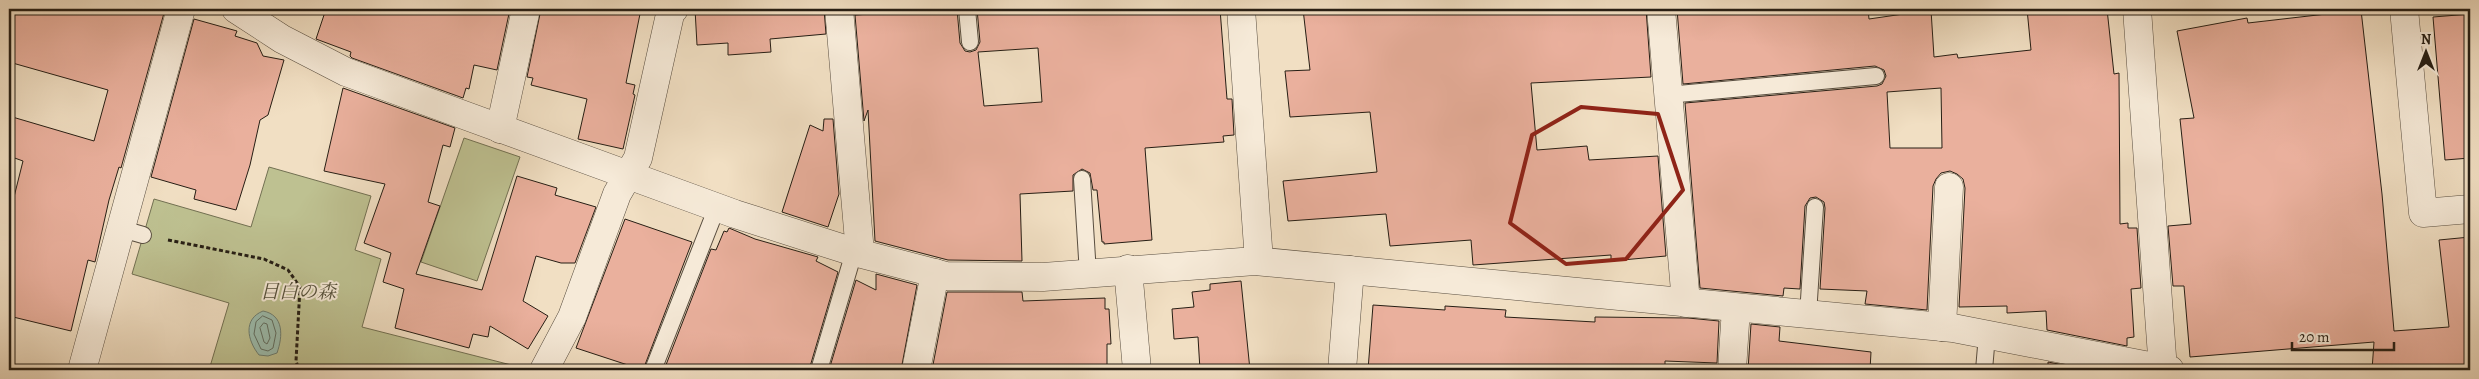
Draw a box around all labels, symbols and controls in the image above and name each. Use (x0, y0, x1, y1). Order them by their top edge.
north arrow (2402, 28, 2452, 78)
text: N (2421, 30, 2431, 49)
park label: 目白の森 (260, 279, 338, 305)
scale bar (2292, 319, 2394, 351)
text: 20 m (2299, 327, 2330, 347)

